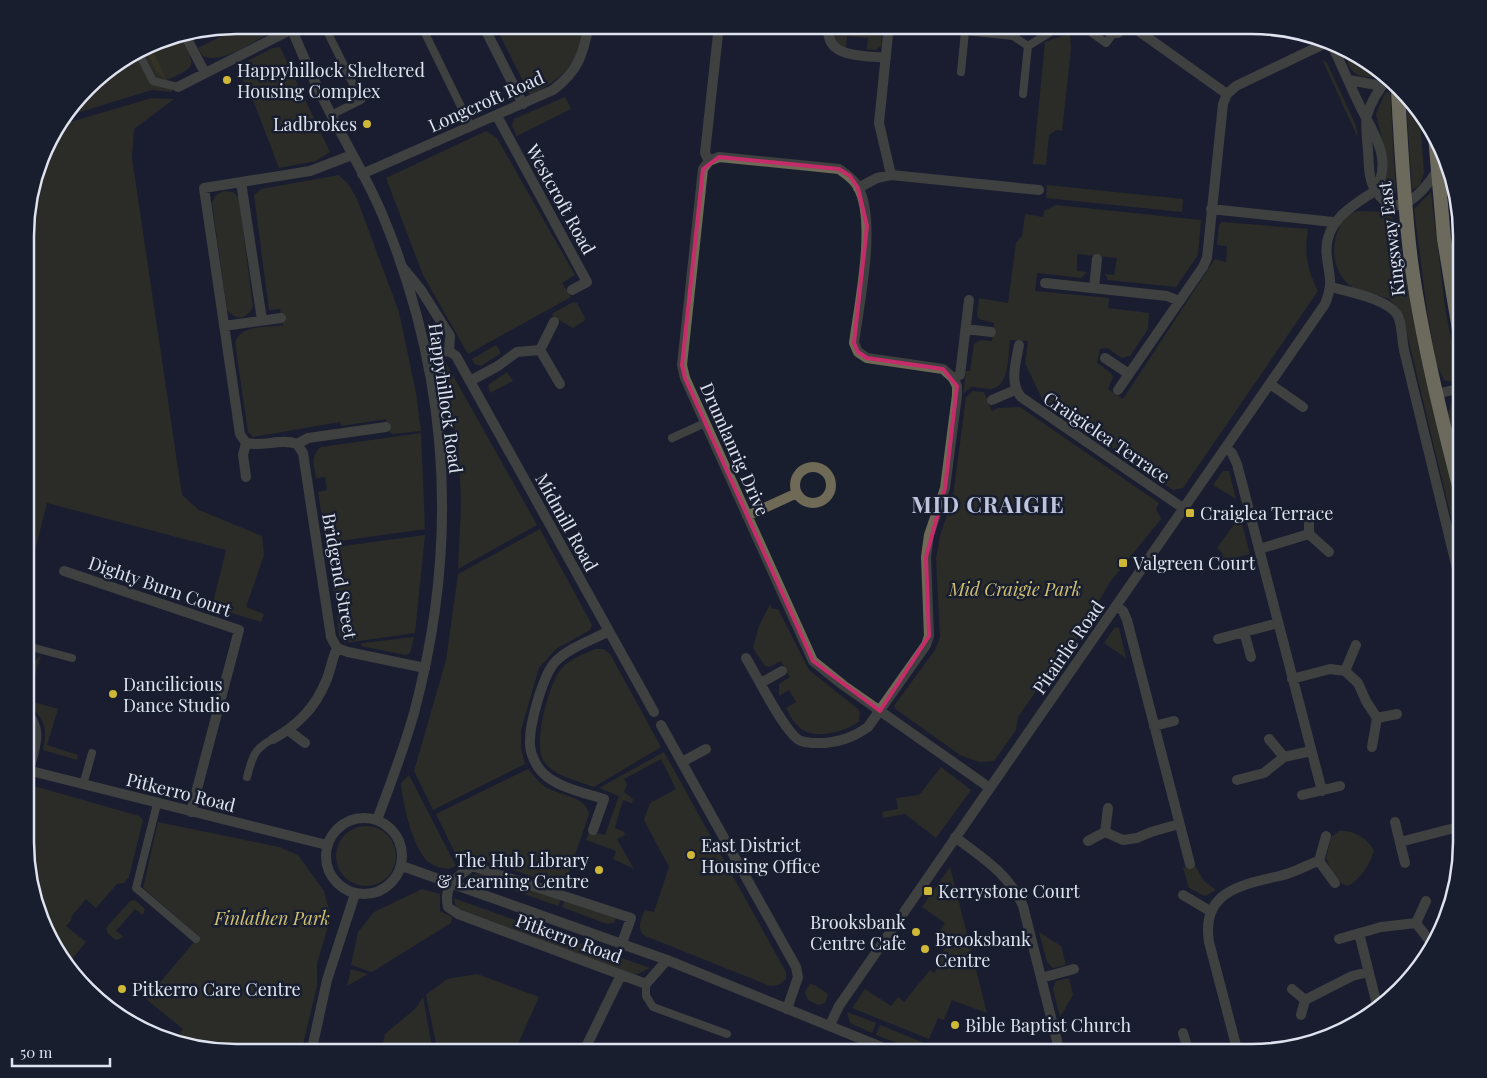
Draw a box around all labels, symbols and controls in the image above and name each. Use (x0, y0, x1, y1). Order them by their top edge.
place label: Happyhillock Sheltered Housing Complex (237, 58, 425, 103)
street label: Longcroft Road (424, 65, 548, 137)
marker: Happyhillock Sheltered Housing Complex (221, 74, 233, 86)
place label: Ladbrokes (273, 112, 357, 136)
marker: Ladbrokes (361, 118, 373, 130)
street label: Westcroft Road (520, 139, 601, 259)
street label: Kingsway East (1372, 180, 1410, 298)
street label: Happyhillock Road (424, 321, 469, 475)
street label: Drumlanrig Drive (695, 379, 775, 519)
street label: Craigielea Terrace (1039, 386, 1175, 488)
street label: Midmill Road (530, 469, 604, 576)
district label: MID CRAIGIE (911, 489, 1065, 519)
place label: Craiglea Terrace (1200, 501, 1333, 525)
marker: Craiglea Terrace (1184, 507, 1196, 519)
street label: Bridgend Street (317, 511, 363, 641)
street label: Dighty Burn Court (85, 550, 235, 622)
place label: Valgreen Court (1132, 551, 1256, 575)
marker: Valgreen Court (1117, 557, 1129, 569)
park label: Mid Craigie Park (948, 577, 1081, 601)
street label: Pitairlie Road (1027, 595, 1109, 699)
place label: Dancilicious Dance Studio (123, 672, 230, 717)
marker: Dancilicious Dance Studio (107, 688, 119, 700)
street label: Pitkerro Road (124, 767, 239, 817)
place label: East District Housing Office (701, 833, 820, 878)
place label: The Hub Library & Learning Centre (437, 848, 589, 893)
marker: East District Housing Office (685, 849, 697, 861)
marker: The Hub Library & Learning Centre (593, 864, 605, 876)
place label: Kerrystone Court (938, 879, 1080, 903)
marker: Kerrystone Court (922, 885, 934, 897)
park label: Finlathen Park (213, 906, 330, 930)
street label: Pitkerro Road (512, 908, 626, 969)
place label: Brooksbank Centre Cafe (810, 910, 906, 955)
marker: Brooksbank Centre Cafe (910, 926, 922, 938)
place label: Brooksbank Centre (935, 927, 1031, 972)
marker: Brooksbank Centre (919, 943, 931, 955)
place label: Pitkerro Care Centre (132, 977, 301, 1001)
marker: Pitkerro Care Centre (116, 983, 128, 995)
place label: Bible Baptist Church (965, 1013, 1132, 1037)
marker: Bible Baptist Church (949, 1019, 961, 1031)
scale bar (12, 1036, 110, 1068)
text: 50 m (20, 1042, 53, 1062)

